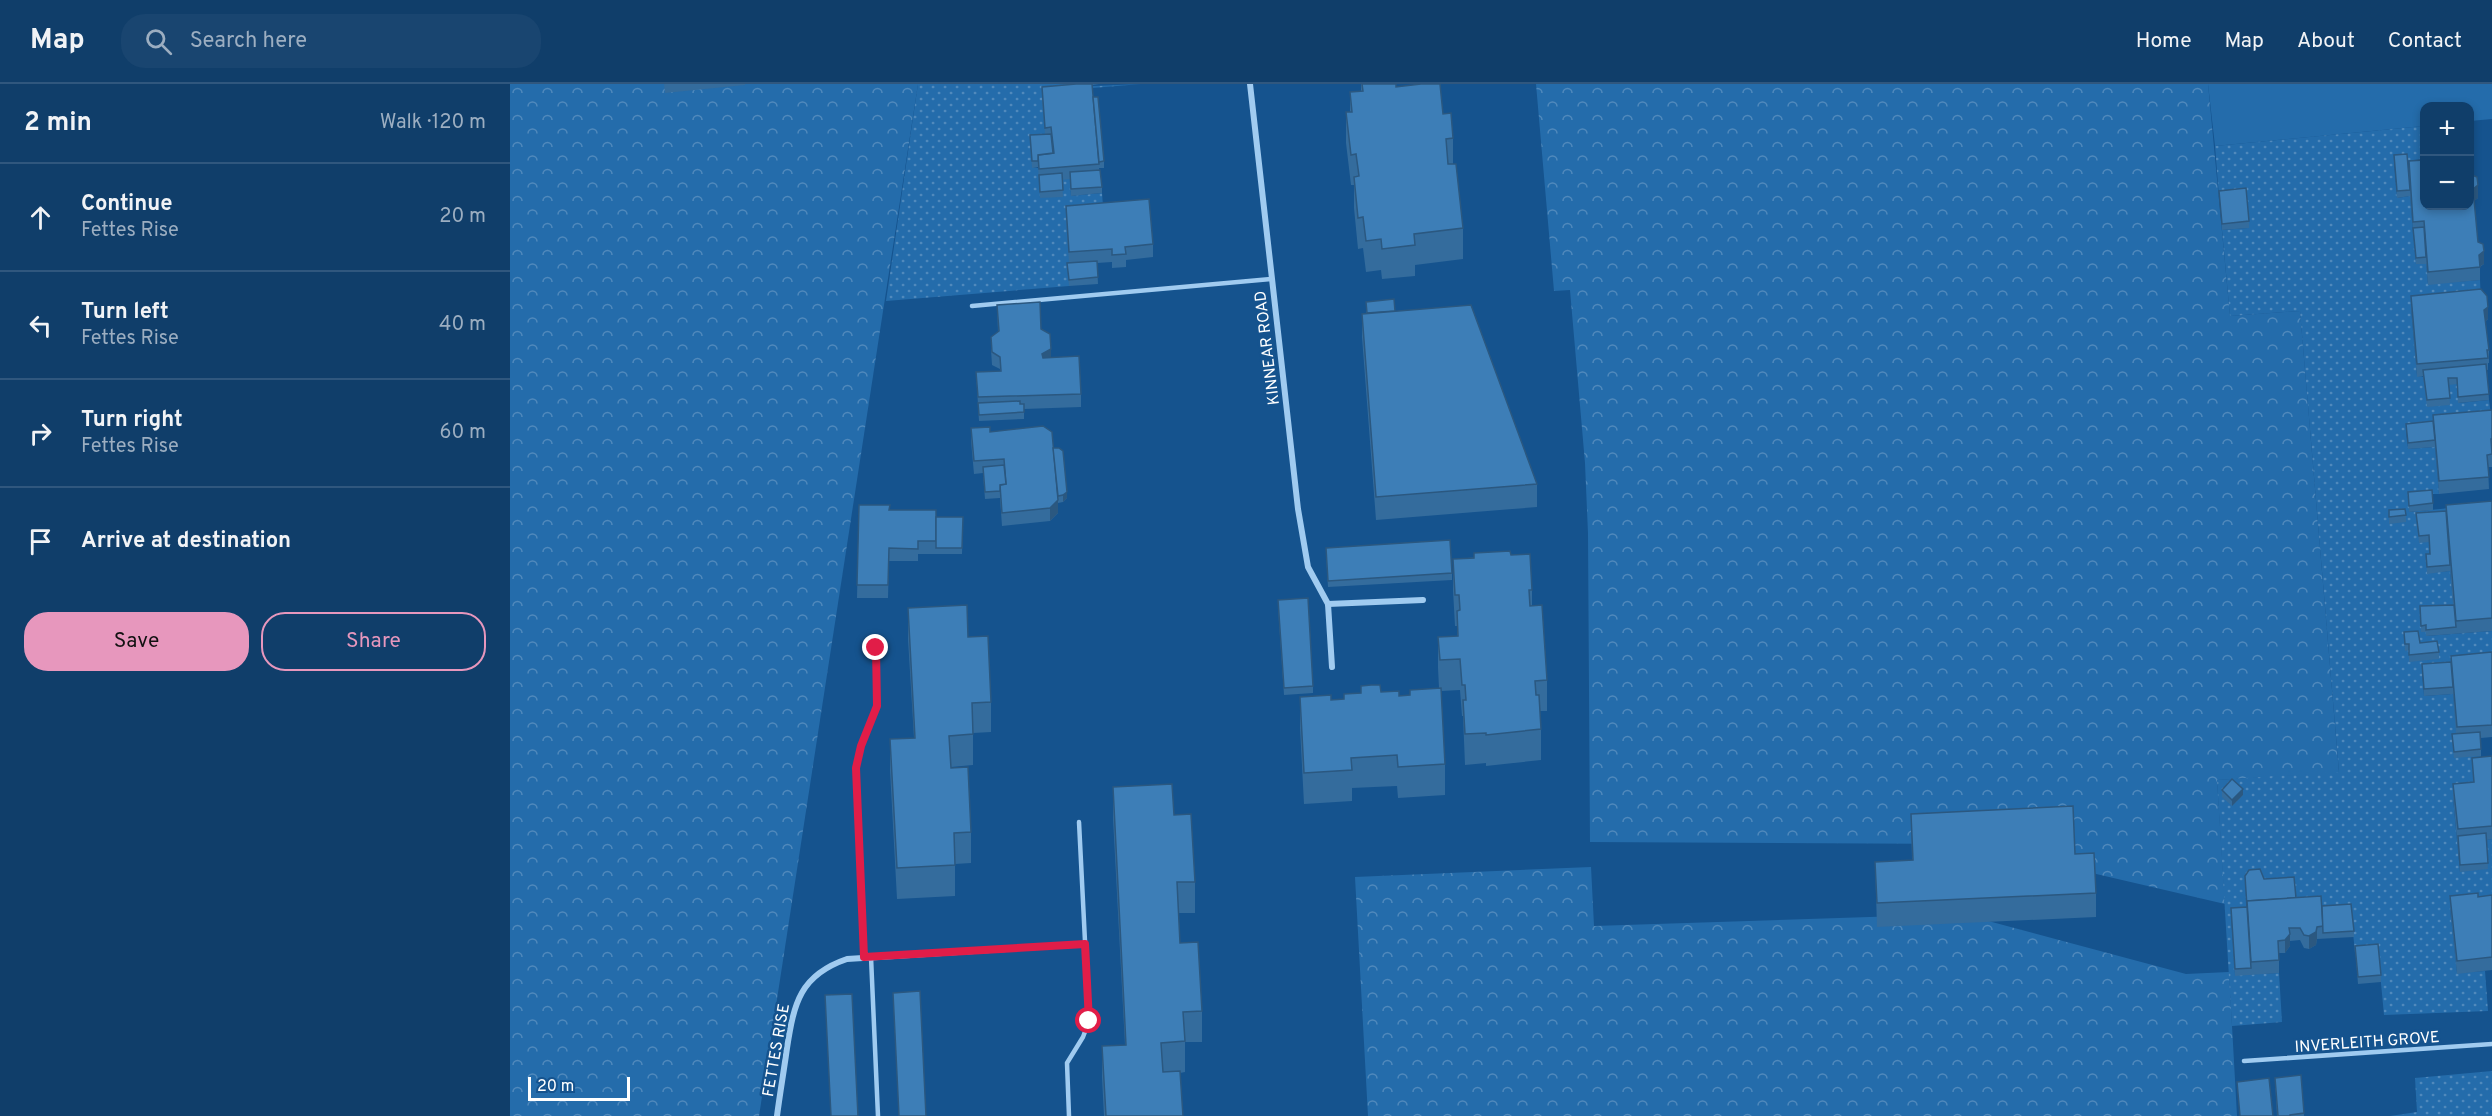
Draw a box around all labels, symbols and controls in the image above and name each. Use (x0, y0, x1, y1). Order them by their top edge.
search box (121, 14, 541, 68)
text: Map (30, 23, 85, 59)
icon: search (142, 25, 175, 58)
text: Search here (190, 28, 307, 55)
text: Home (2136, 28, 2192, 55)
text: Map (2225, 28, 2264, 55)
text: About (2297, 28, 2355, 55)
text: Contact (2388, 28, 2462, 55)
map controls (2420, 102, 2474, 210)
button: + (2420, 102, 2474, 156)
text: 2 min (24, 107, 92, 140)
text: Walk · 120 m (380, 110, 486, 136)
button: − (2420, 156, 2474, 210)
text: Continue (81, 191, 172, 218)
icon: ahead (24, 201, 57, 234)
text: 20 m (439, 204, 486, 230)
text: Fettes Rise (81, 218, 179, 244)
street label: KINNEAR ROAD (1251, 289, 1285, 406)
text: Turn left (81, 299, 169, 326)
icon: left (24, 309, 57, 342)
text: 40 m (439, 312, 486, 338)
text: Fettes Rise (81, 326, 179, 352)
text: Turn right (81, 407, 183, 434)
icon: right (24, 417, 57, 450)
text: 60 m (440, 420, 486, 446)
text: Fettes Rise (81, 434, 179, 460)
icon: arrive (24, 525, 57, 558)
text: Arrive at destination (81, 528, 291, 555)
button: Save (24, 612, 249, 671)
button: Share (261, 612, 486, 671)
route end (862, 634, 888, 660)
street label: FETTES RISE (759, 1002, 795, 1099)
route start (1075, 1007, 1101, 1033)
street label: INVERLEITH GROVE (2294, 1028, 2440, 1058)
scale bar (528, 1074, 630, 1102)
text: 20 m (537, 1077, 574, 1097)

